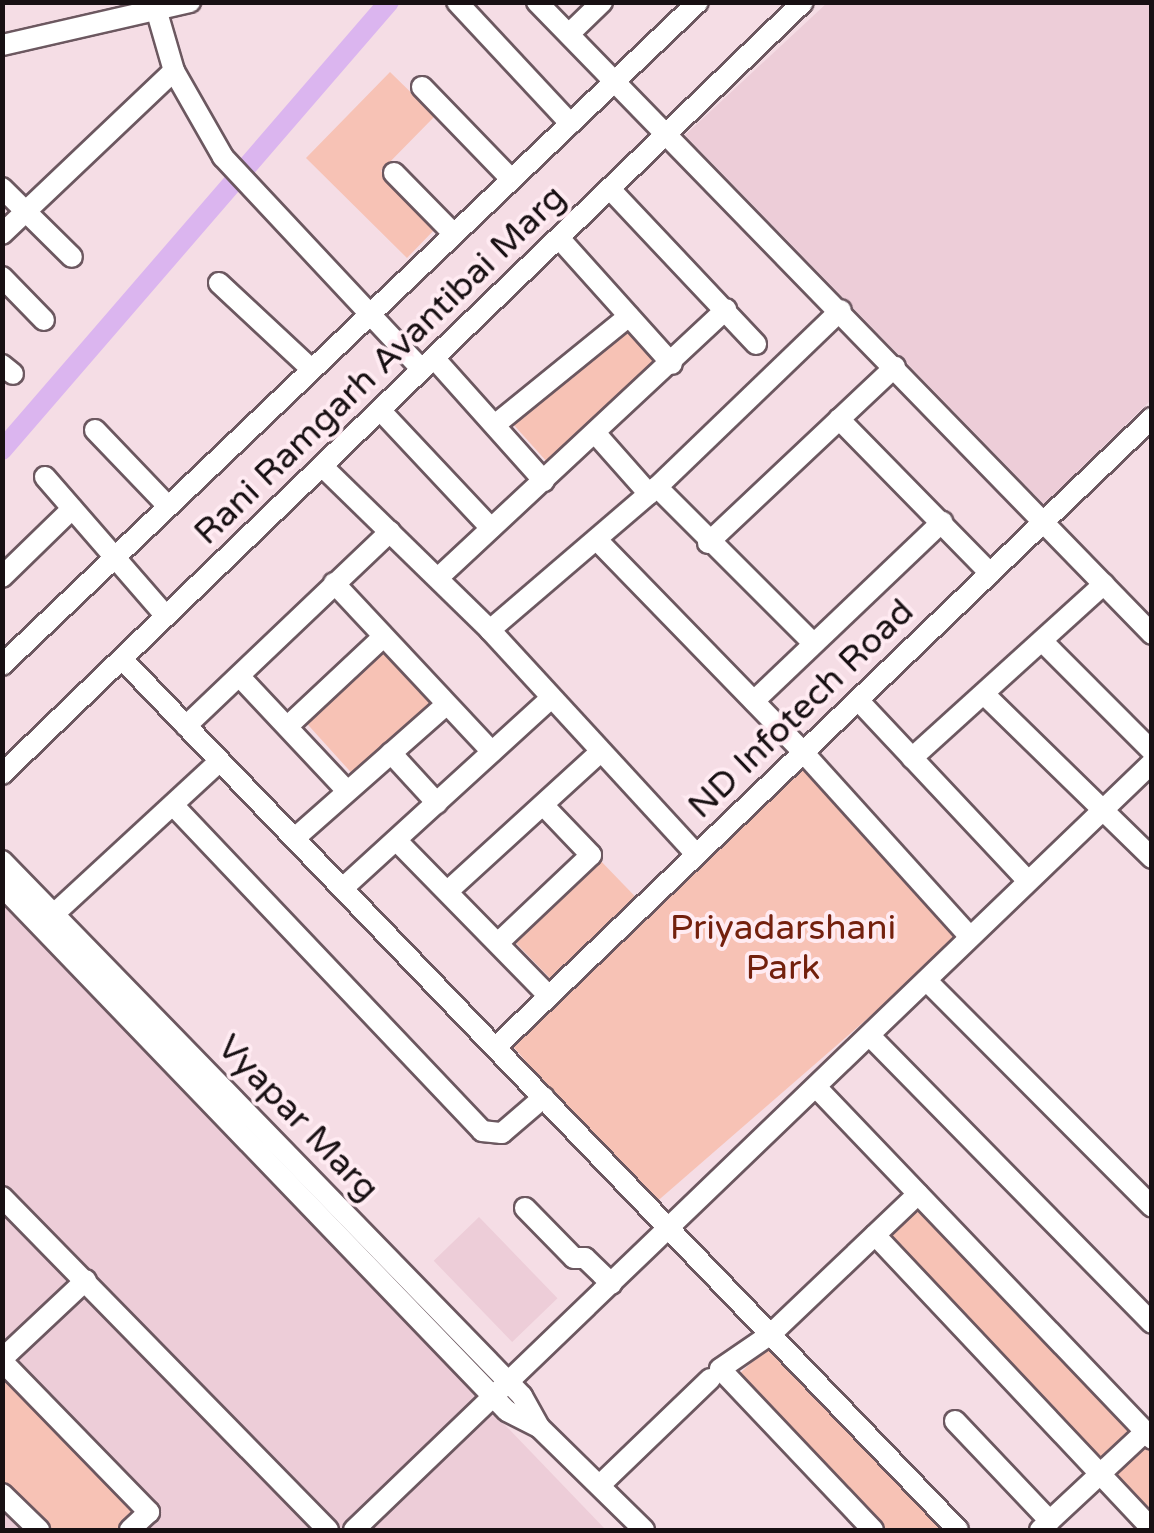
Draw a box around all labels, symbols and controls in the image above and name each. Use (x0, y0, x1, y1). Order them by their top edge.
street label: Rani Ramgarh Avantibai Marg (186, 176, 574, 554)
street label: ND Infotech Road (679, 591, 923, 827)
park label: Priyadarshani Park (670, 907, 896, 989)
street label: Vyapar Marg (208, 1026, 388, 1210)

